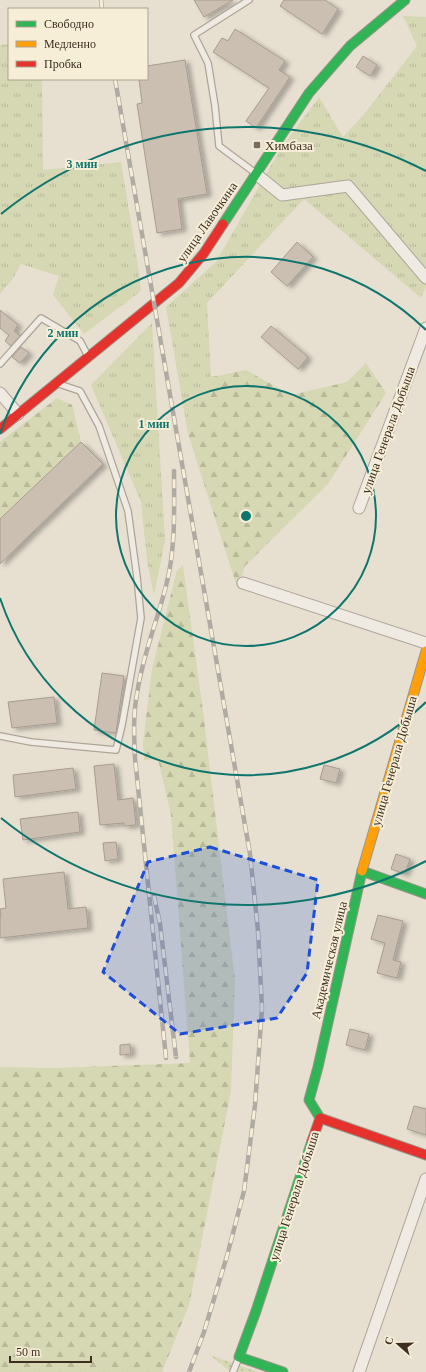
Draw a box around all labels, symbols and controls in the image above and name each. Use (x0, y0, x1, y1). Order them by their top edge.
legend (8, 8, 148, 80)
text: Свободно (44, 17, 94, 31)
text: Медленно (44, 37, 96, 51)
text: Пробка (44, 57, 82, 71)
place label: Химбаза (265, 138, 313, 153)
marker: Химбаза (252, 140, 262, 150)
text: 3 мин (66, 157, 98, 171)
street label: улица Лавочкина (174, 179, 240, 265)
text: 2 мин (47, 326, 79, 340)
street label: улица Генерала Добыша (358, 364, 418, 496)
text: 1 мин (138, 417, 170, 431)
centre of rings (239, 509, 253, 523)
street label: улица Генерала Добыша (368, 694, 420, 828)
street label: Академическая улица (308, 899, 350, 1020)
street label: улица Генерала Добыша (266, 1129, 322, 1262)
north arrow (378, 1324, 418, 1364)
text: С (382, 1335, 396, 1346)
scale bar (10, 1338, 91, 1364)
text: 50 m (16, 1345, 41, 1359)

